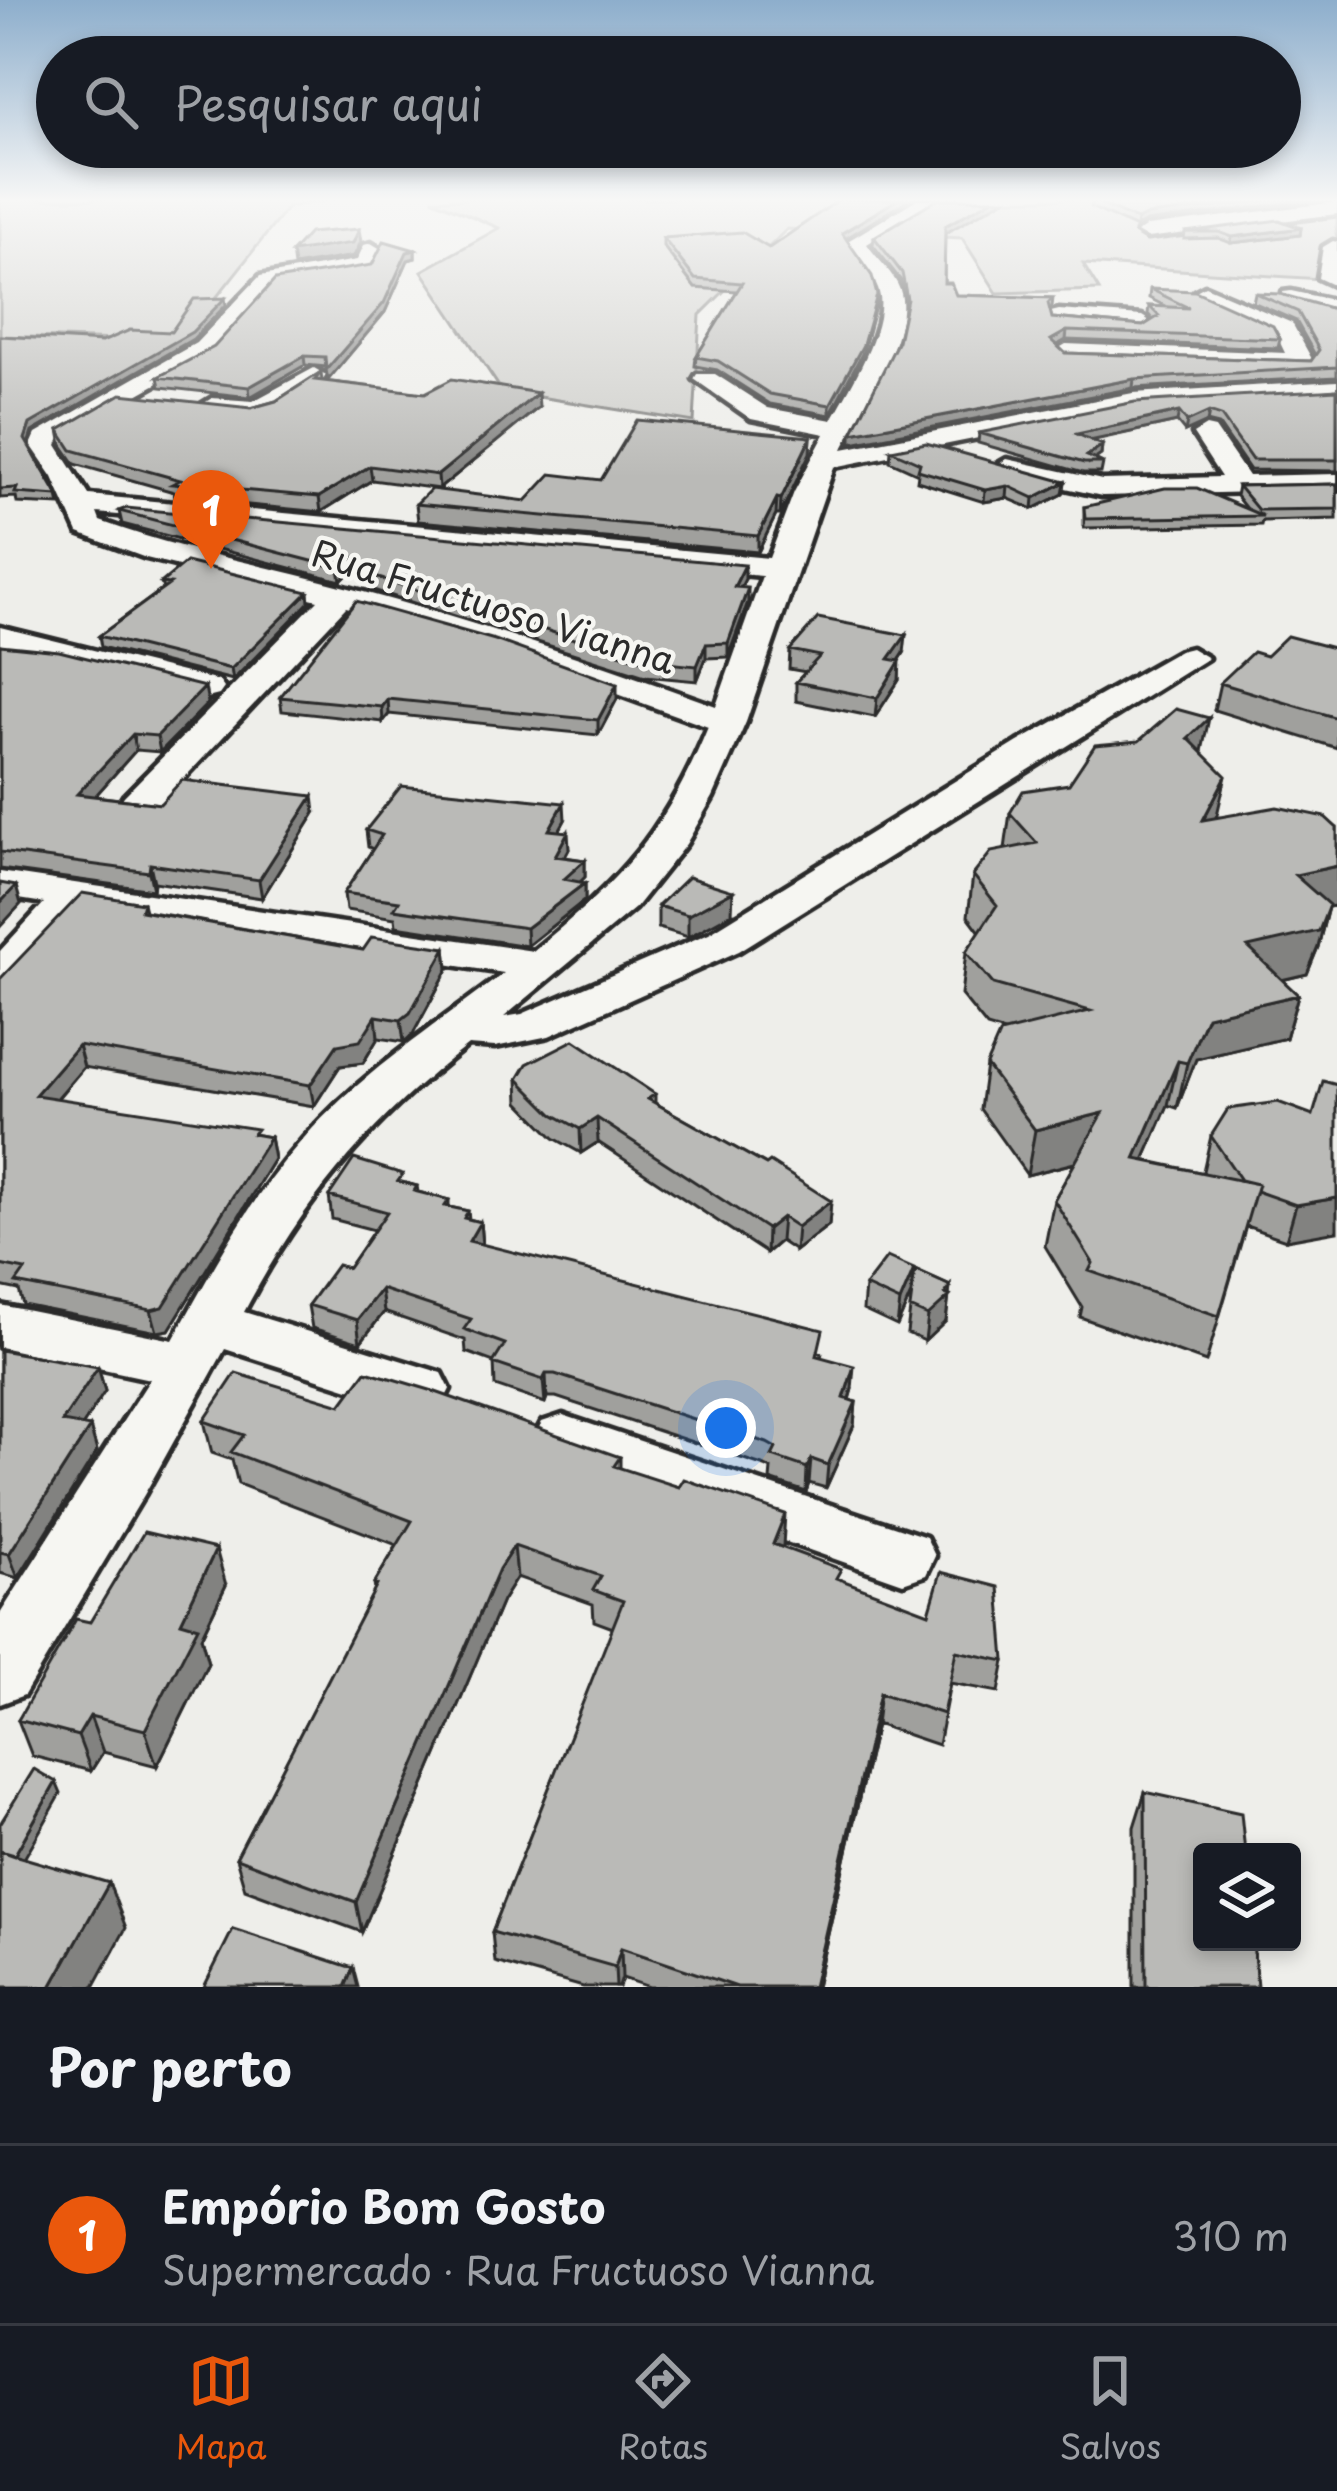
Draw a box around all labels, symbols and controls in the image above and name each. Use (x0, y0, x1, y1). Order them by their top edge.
search box (36, 36, 1301, 168)
text: Pesquisar aqui (174, 68, 483, 136)
icon: search (78, 69, 144, 135)
pin: 1 (172, 470, 250, 569)
street label: Rua Fructuoso Vianna (306, 524, 683, 686)
your location (696, 1398, 756, 1458)
map controls (1193, 1843, 1301, 1951)
button: layers (1193, 1843, 1301, 1951)
text: Por perto (48, 2027, 292, 2104)
text: Empório Bom Gosto (162, 2171, 605, 2239)
text: 1 (78, 2205, 96, 2264)
text: 310 m (1172, 2205, 1289, 2264)
text: Supermercado · Rua Fructuoso Vianna (162, 2239, 874, 2298)
tab: Mapa (176, 2348, 267, 2470)
tab: Rotas (618, 2348, 708, 2470)
tab: Salvos (1059, 2348, 1161, 2470)

